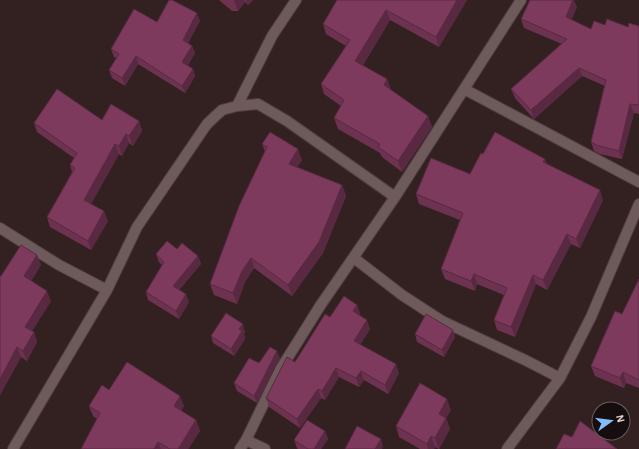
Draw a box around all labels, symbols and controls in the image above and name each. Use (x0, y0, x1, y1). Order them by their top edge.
north arrow (591, 401, 631, 441)
text: N (614, 414, 626, 424)

